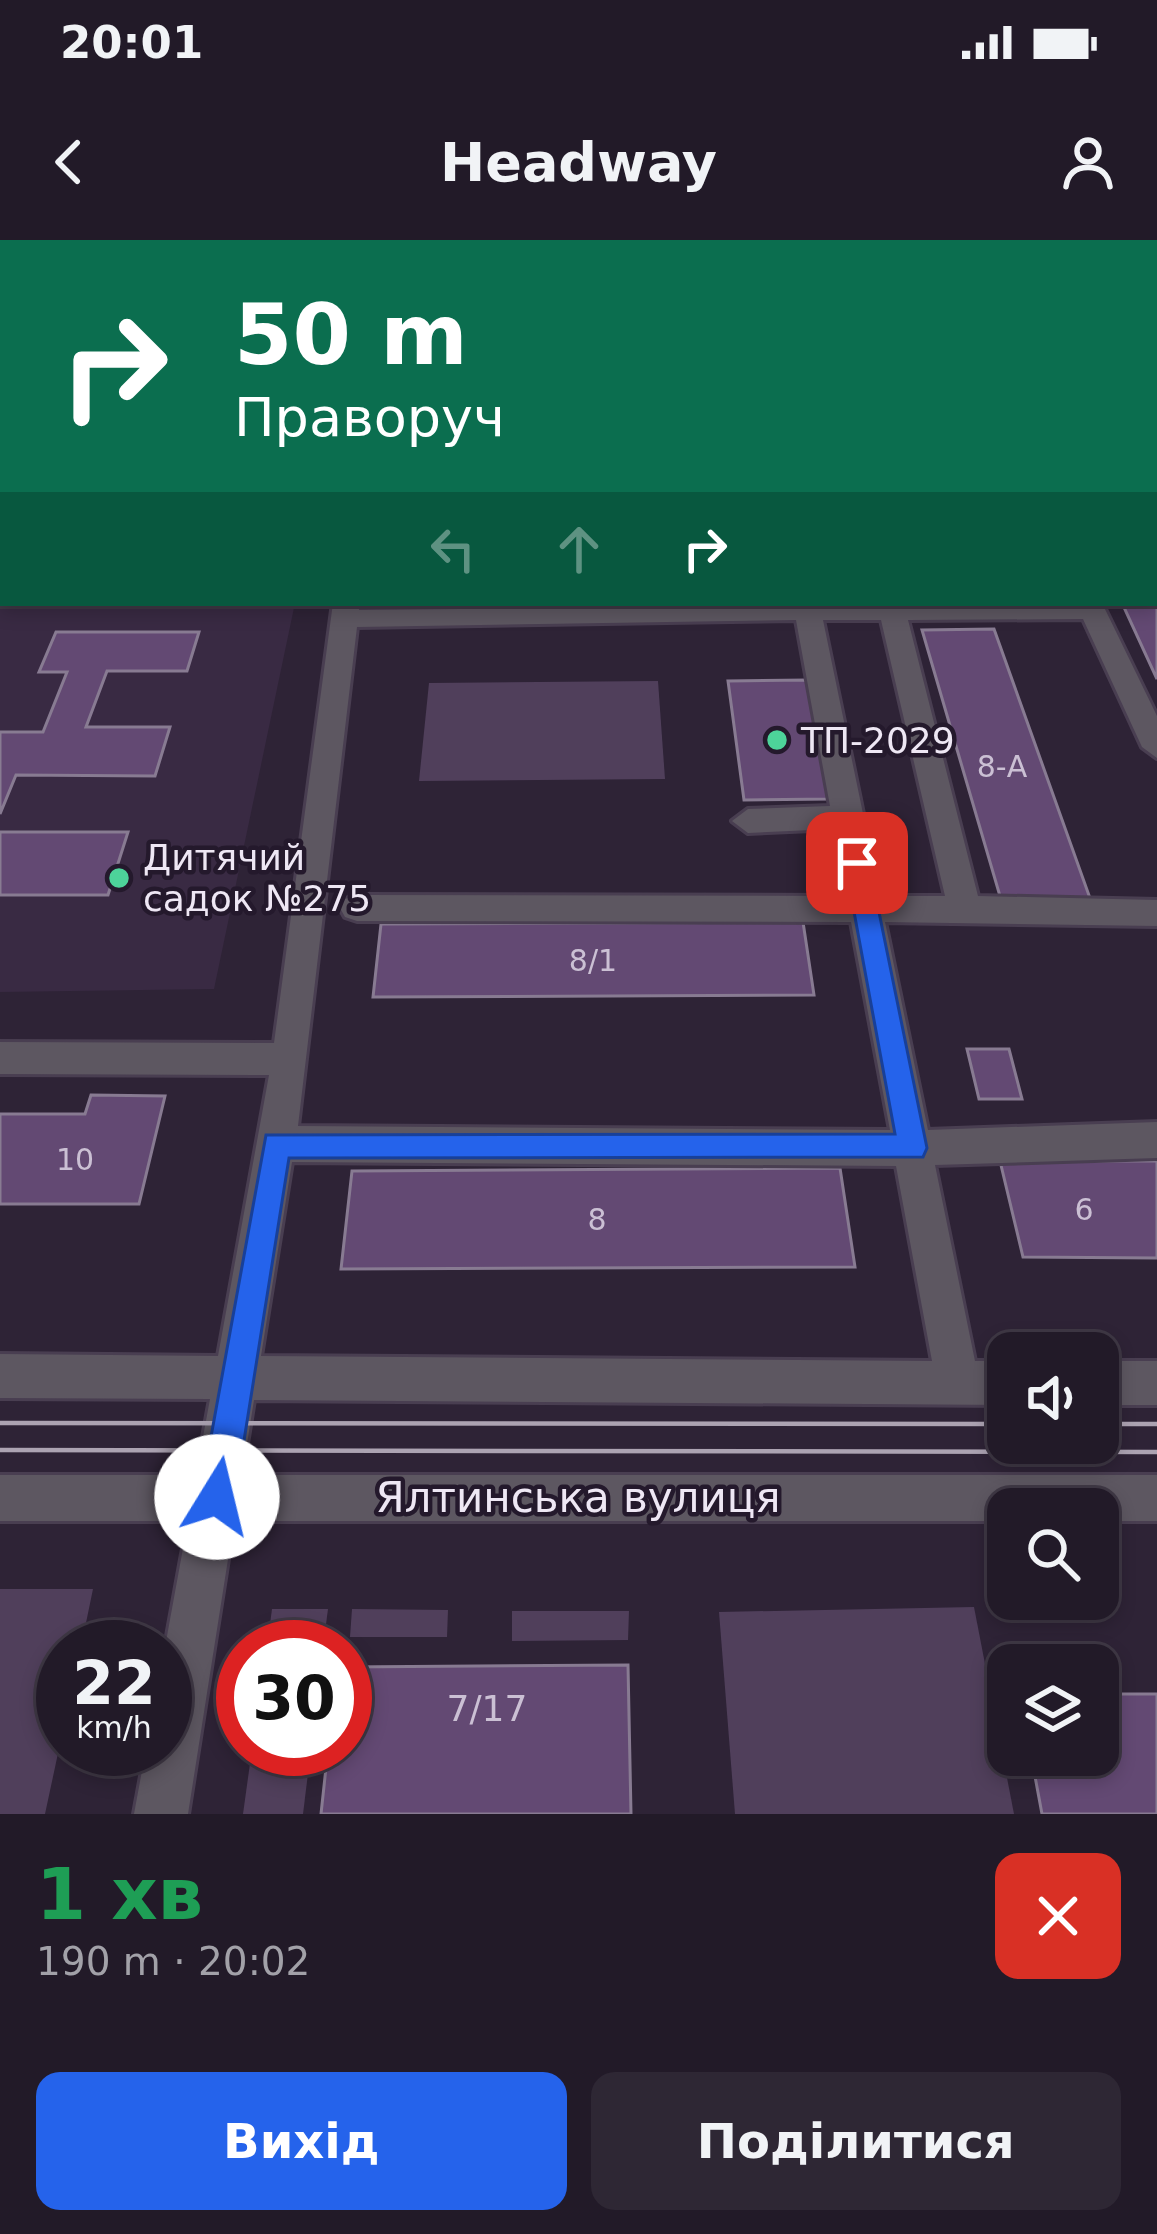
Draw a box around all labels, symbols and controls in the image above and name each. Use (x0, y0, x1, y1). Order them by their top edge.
text: 20:01 (60, 16, 203, 69)
icon: back (36, 129, 102, 195)
icon: person (1055, 129, 1121, 195)
text: Headway (440, 131, 717, 194)
text: 50 m (234, 286, 468, 384)
icon: right (36, 288, 192, 444)
text: Праворуч (234, 386, 505, 449)
icon: left (420, 516, 486, 582)
icon: ahead (546, 516, 612, 582)
icon: right (672, 516, 738, 582)
place label: ТП-2029 (800, 720, 955, 761)
marker: ТП-2029 (764, 727, 790, 753)
house number: 8-А (977, 749, 1028, 784)
pin (806, 812, 908, 914)
icon: arrive (824, 830, 890, 896)
place label: Дитячий садок №275 (143, 837, 371, 919)
marker: Дитячий садок №275 (106, 865, 132, 891)
house number: 8/1 (569, 943, 617, 978)
house number: 10 (56, 1142, 94, 1177)
house number: 6 (1074, 1192, 1094, 1227)
house number: 8 (587, 1202, 607, 1237)
map controls (987, 1332, 1119, 1776)
button: sound (987, 1332, 1119, 1464)
position arrow (154, 1434, 280, 1560)
street label: Ялтинська вулиця (375, 1473, 781, 1522)
button: search (987, 1488, 1119, 1620)
speed limit sign: 30 (216, 1620, 372, 1776)
button: layers (987, 1644, 1119, 1776)
text: 22 (72, 1648, 156, 1718)
house number: 7/17 (447, 1688, 527, 1729)
text: km/h (76, 1710, 152, 1745)
text: 1 хв (36, 1852, 203, 1936)
button: close (995, 1853, 1121, 1979)
text: 190 m · 20:02 (36, 1939, 310, 1984)
button: Вихід (36, 2072, 567, 2210)
button: Поділитися (591, 2072, 1121, 2210)

